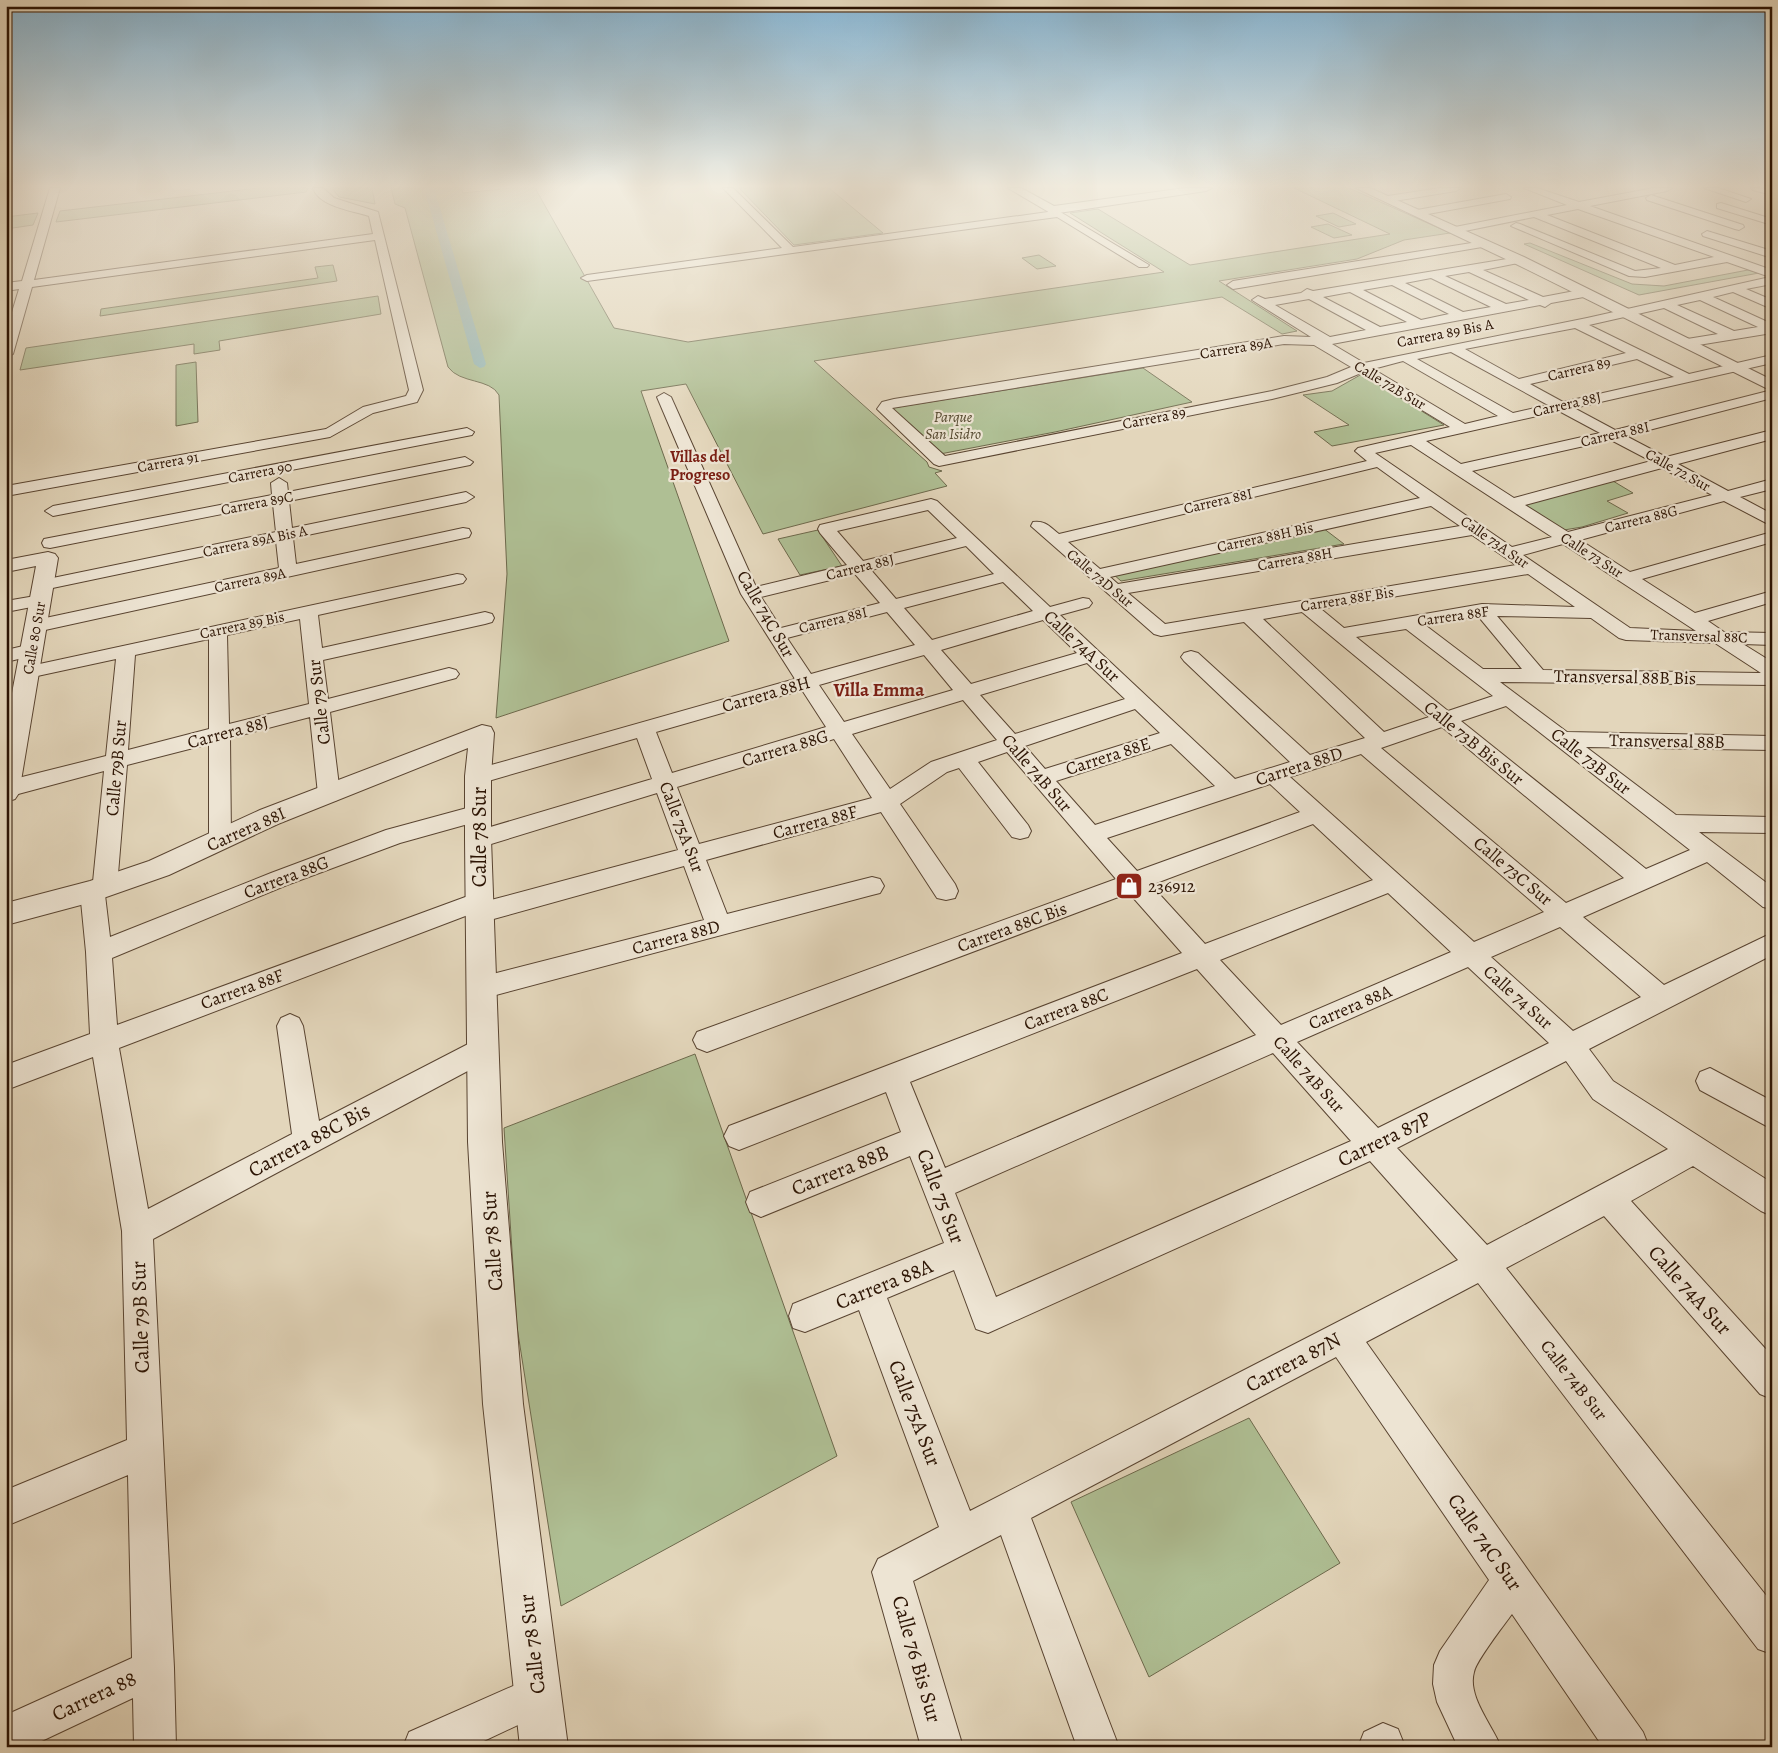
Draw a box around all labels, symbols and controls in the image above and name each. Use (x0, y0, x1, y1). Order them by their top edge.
street label: Carrera 89 Bis A (1395, 314, 1495, 352)
street label: Carrera 89A (1198, 332, 1274, 364)
street label: Carrera 89 (1546, 352, 1613, 386)
street label: Calle 72B Sur (1350, 356, 1430, 414)
street label: Carrera 88J (1531, 386, 1603, 422)
street label: Carrera 89 (1121, 402, 1188, 434)
park label: Parque San Isidro (925, 407, 981, 444)
street label: Carrera 88I (1579, 416, 1651, 452)
street label: Calle 72 Sur (1642, 444, 1714, 496)
district label: Villas del Progreso (669, 446, 731, 486)
street label: Carrera 91 (136, 447, 200, 477)
street label: Carrera 90 (226, 456, 294, 488)
street label: Carrera 88I (1182, 483, 1254, 519)
street label: Carrera 89C (219, 486, 295, 520)
street label: Carrera 88G (1602, 500, 1680, 538)
street label: Calle 73A Sur (1457, 511, 1533, 573)
street label: Carrera 88H Bis (1215, 517, 1315, 557)
street label: Carrera 89A Bis A (201, 520, 309, 562)
street label: Calle 73 Sur (1557, 527, 1627, 583)
street label: Carrera 88H (1256, 543, 1334, 575)
street label: Calle 73D Sur (1062, 544, 1138, 612)
street label: Carrera 88J (824, 549, 896, 585)
street label: Carrera 89A (212, 563, 288, 597)
street label: Calle 74C Sur (731, 566, 801, 662)
street label: Carrera 88F Bis (1299, 582, 1395, 616)
street label: Calle 80 Sur (18, 600, 50, 676)
street label: Carrera 88F (1416, 601, 1490, 631)
street label: Carrera 88I (797, 602, 869, 638)
street label: Calle 74A Sur (1039, 604, 1125, 688)
street label: Carrera 89 Bis (198, 606, 286, 644)
street label: Transversal 88C (1650, 624, 1748, 648)
street label: Calle 79 Sur (302, 658, 336, 746)
street label: Transversal 88B Bis (1554, 664, 1696, 690)
street label: Carrera 88H (719, 670, 813, 718)
district label: Villa Emma (833, 677, 925, 703)
street label: Calle 73B Bis Sur (1419, 695, 1529, 791)
street label: Carrera 88J (185, 710, 271, 754)
street label: Calle 79B Sur (100, 719, 132, 817)
street label: Calle 73B Sur (1546, 722, 1636, 800)
street label: Carrera 88G (739, 723, 831, 773)
street label: Transversal 88B (1609, 728, 1725, 754)
street label: Calle 74B Sur (996, 729, 1078, 817)
street label: Carrera 88E (1062, 731, 1154, 781)
street label: Carrera 88D (1252, 741, 1346, 791)
street label: Calle 75A Sur (654, 778, 710, 876)
street label: Calle 78 Sur (465, 787, 493, 887)
street label: Carrera 88F (770, 799, 860, 845)
street label: Carrera 88I (203, 801, 289, 857)
street label: Calle 73C Sur (1468, 831, 1558, 911)
street label: Carrera 88G (240, 850, 332, 904)
shop icon: 236912 (1114, 871, 1144, 901)
place label: 236912 (1148, 874, 1196, 898)
street label: Carrera 88C Bis (954, 896, 1070, 958)
street label: Carrera 88D (629, 914, 723, 960)
street label: Calle 74 Sur (1478, 959, 1558, 1035)
street label: Carrera 88F (197, 963, 287, 1015)
street label: Carrera 88A (1305, 979, 1396, 1035)
street label: Carrera 88C (1020, 982, 1112, 1036)
street label: Calle 74B Sur (1268, 1030, 1350, 1118)
street label: Carrera 88C Bis (243, 1096, 375, 1184)
street label: Carrera 87P (1333, 1104, 1436, 1174)
street label: Carrera 88B (787, 1138, 893, 1202)
street label: Calle 75 Sur (910, 1145, 972, 1247)
street label: Calle 78 Sur (475, 1190, 509, 1292)
street label: Calle 74A Sur (1642, 1239, 1738, 1341)
street label: Carrera 88A (831, 1252, 937, 1316)
street label: Calle 79B Sur (124, 1260, 156, 1374)
street label: Carrera 87N (1240, 1325, 1346, 1399)
street label: Calle 74B Sur (1535, 1335, 1613, 1425)
street label: Calle 75A Sur (882, 1356, 948, 1470)
street label: Calle 74C Sur (1441, 1488, 1529, 1596)
street label: Calle 78 Sur (512, 1592, 552, 1696)
street label: Calle 76 Bis Sur (886, 1592, 948, 1726)
street label: Carrera 88 (47, 1664, 141, 1728)

